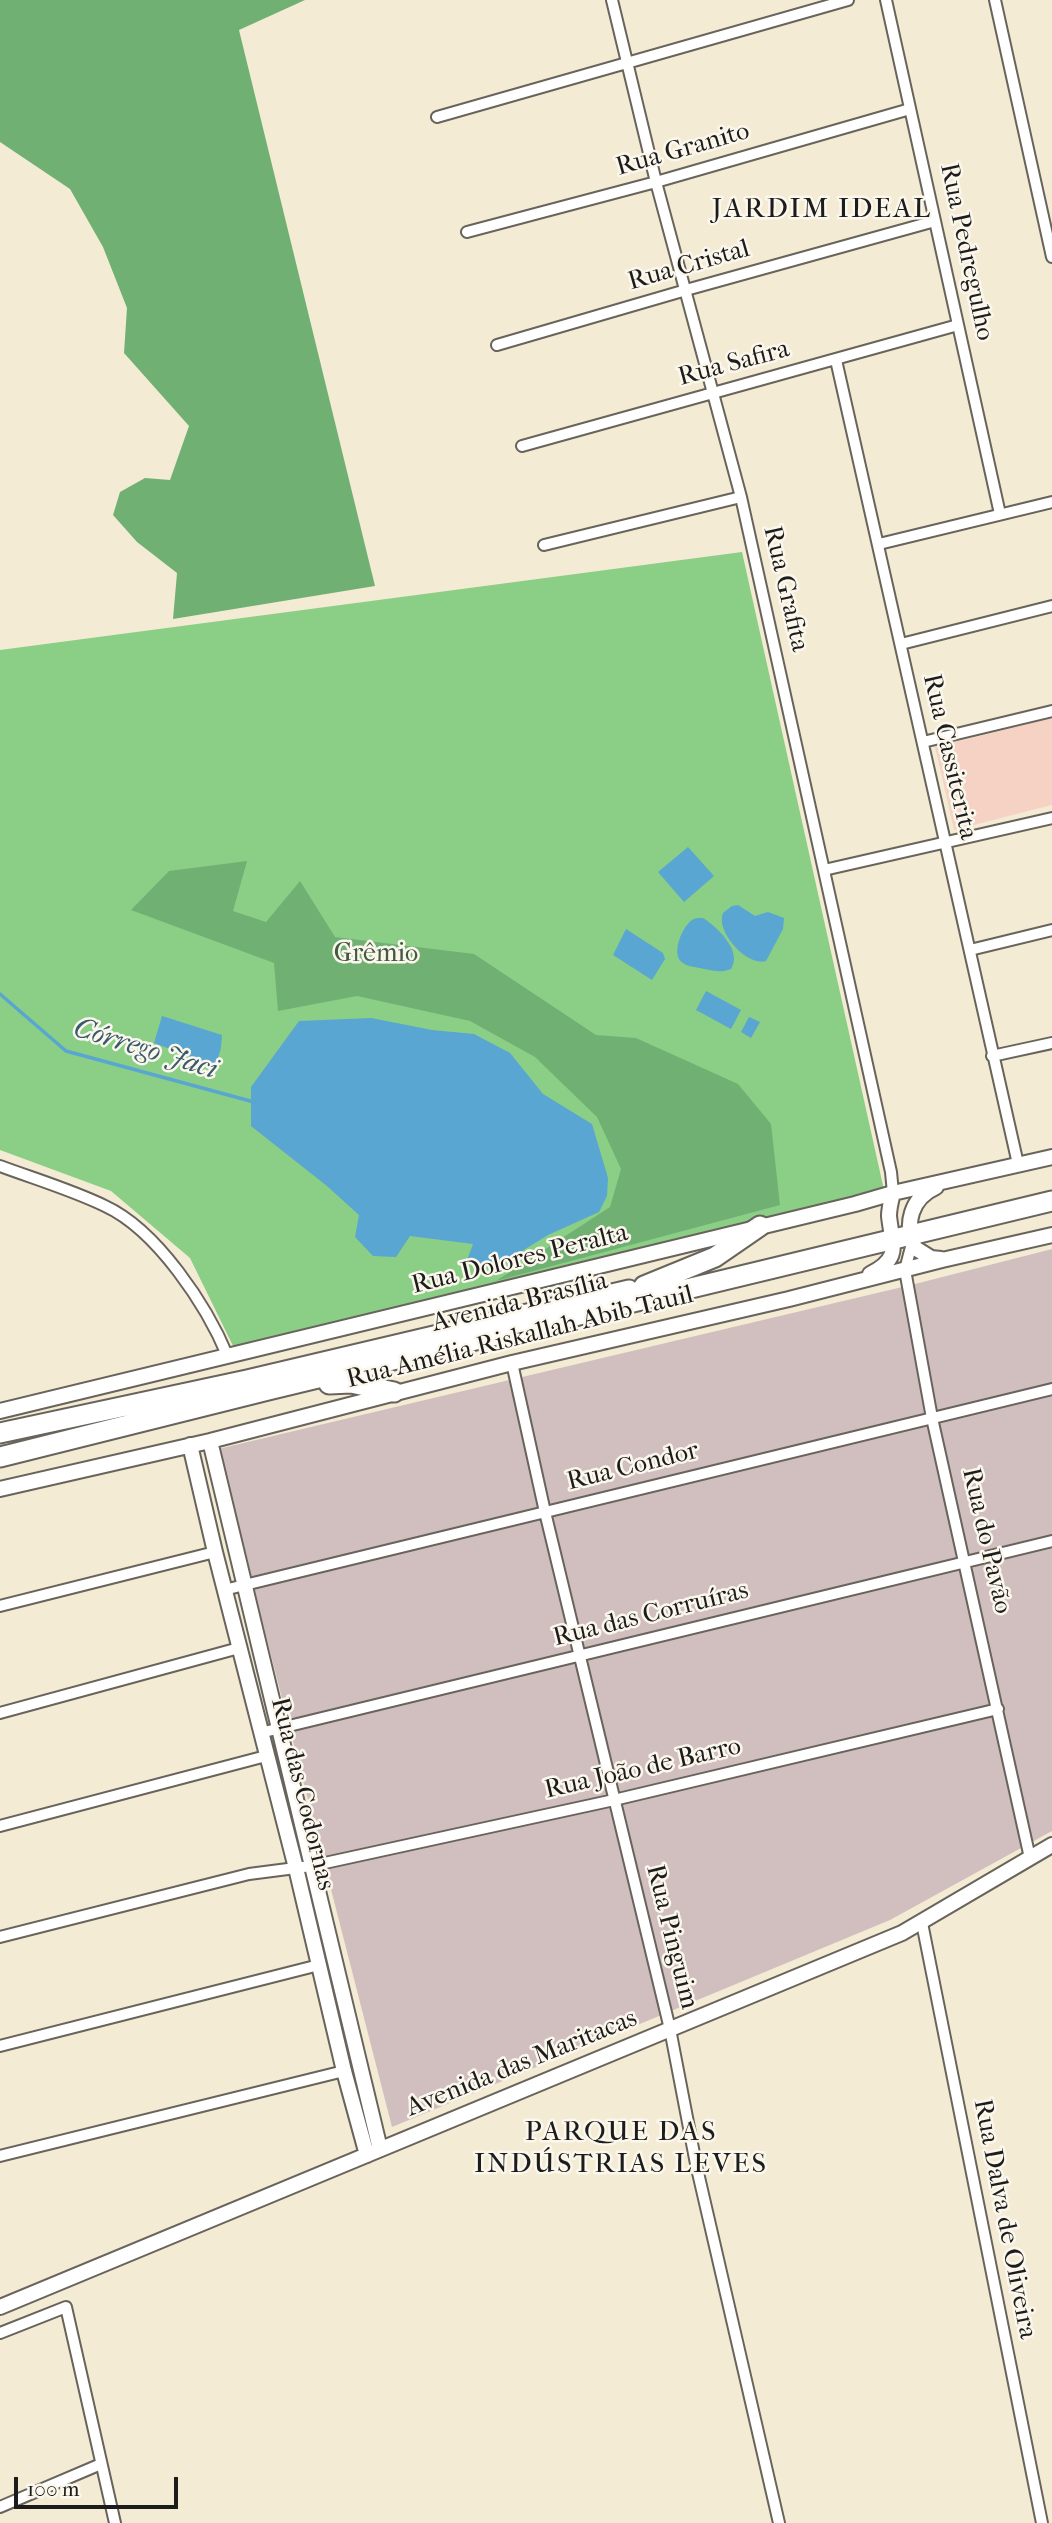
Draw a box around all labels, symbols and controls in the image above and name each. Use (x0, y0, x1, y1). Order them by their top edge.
street label: Rua Granito (613, 116, 753, 184)
street label: Rua Pedregulho (932, 160, 1000, 344)
district label: JARDIM IDEAL (713, 193, 931, 227)
street label: Rua Cristal (625, 234, 753, 298)
street label: Rua Safira (675, 334, 793, 394)
street label: Rua Grafita (755, 523, 815, 655)
street label: Rua Cassiterita (915, 671, 983, 843)
park label: Grêmio (334, 939, 418, 971)
water label: Córrego Jaci (69, 1012, 221, 1088)
street label: Rua Dolores Peralta (409, 1218, 631, 1302)
street label: Avenida Brasília (429, 1266, 611, 1340)
street label: Rua Amélia Riskallah Abib Tauil (343, 1280, 697, 1396)
street label: Rua Condor (564, 1436, 702, 1498)
street label: Rua do Pavão (954, 1465, 1018, 1617)
street label: Rua das Corruíras (550, 1576, 752, 1654)
street label: Rua das Codornas (263, 1694, 341, 1894)
street label: Rua João de Barro (542, 1731, 744, 1807)
street label: Rua Pinguim (638, 1862, 704, 2012)
street label: Avenida das Maritacas (402, 2003, 642, 2125)
street label: Rua Dalva de Oliveira (965, 2096, 1043, 2342)
district label: PARQUE DAS INDÚSTRIAS LEVES (476, 2116, 766, 2182)
scale bar (18, 2464, 182, 2508)
text: 100 m (27, 2477, 80, 2501)

